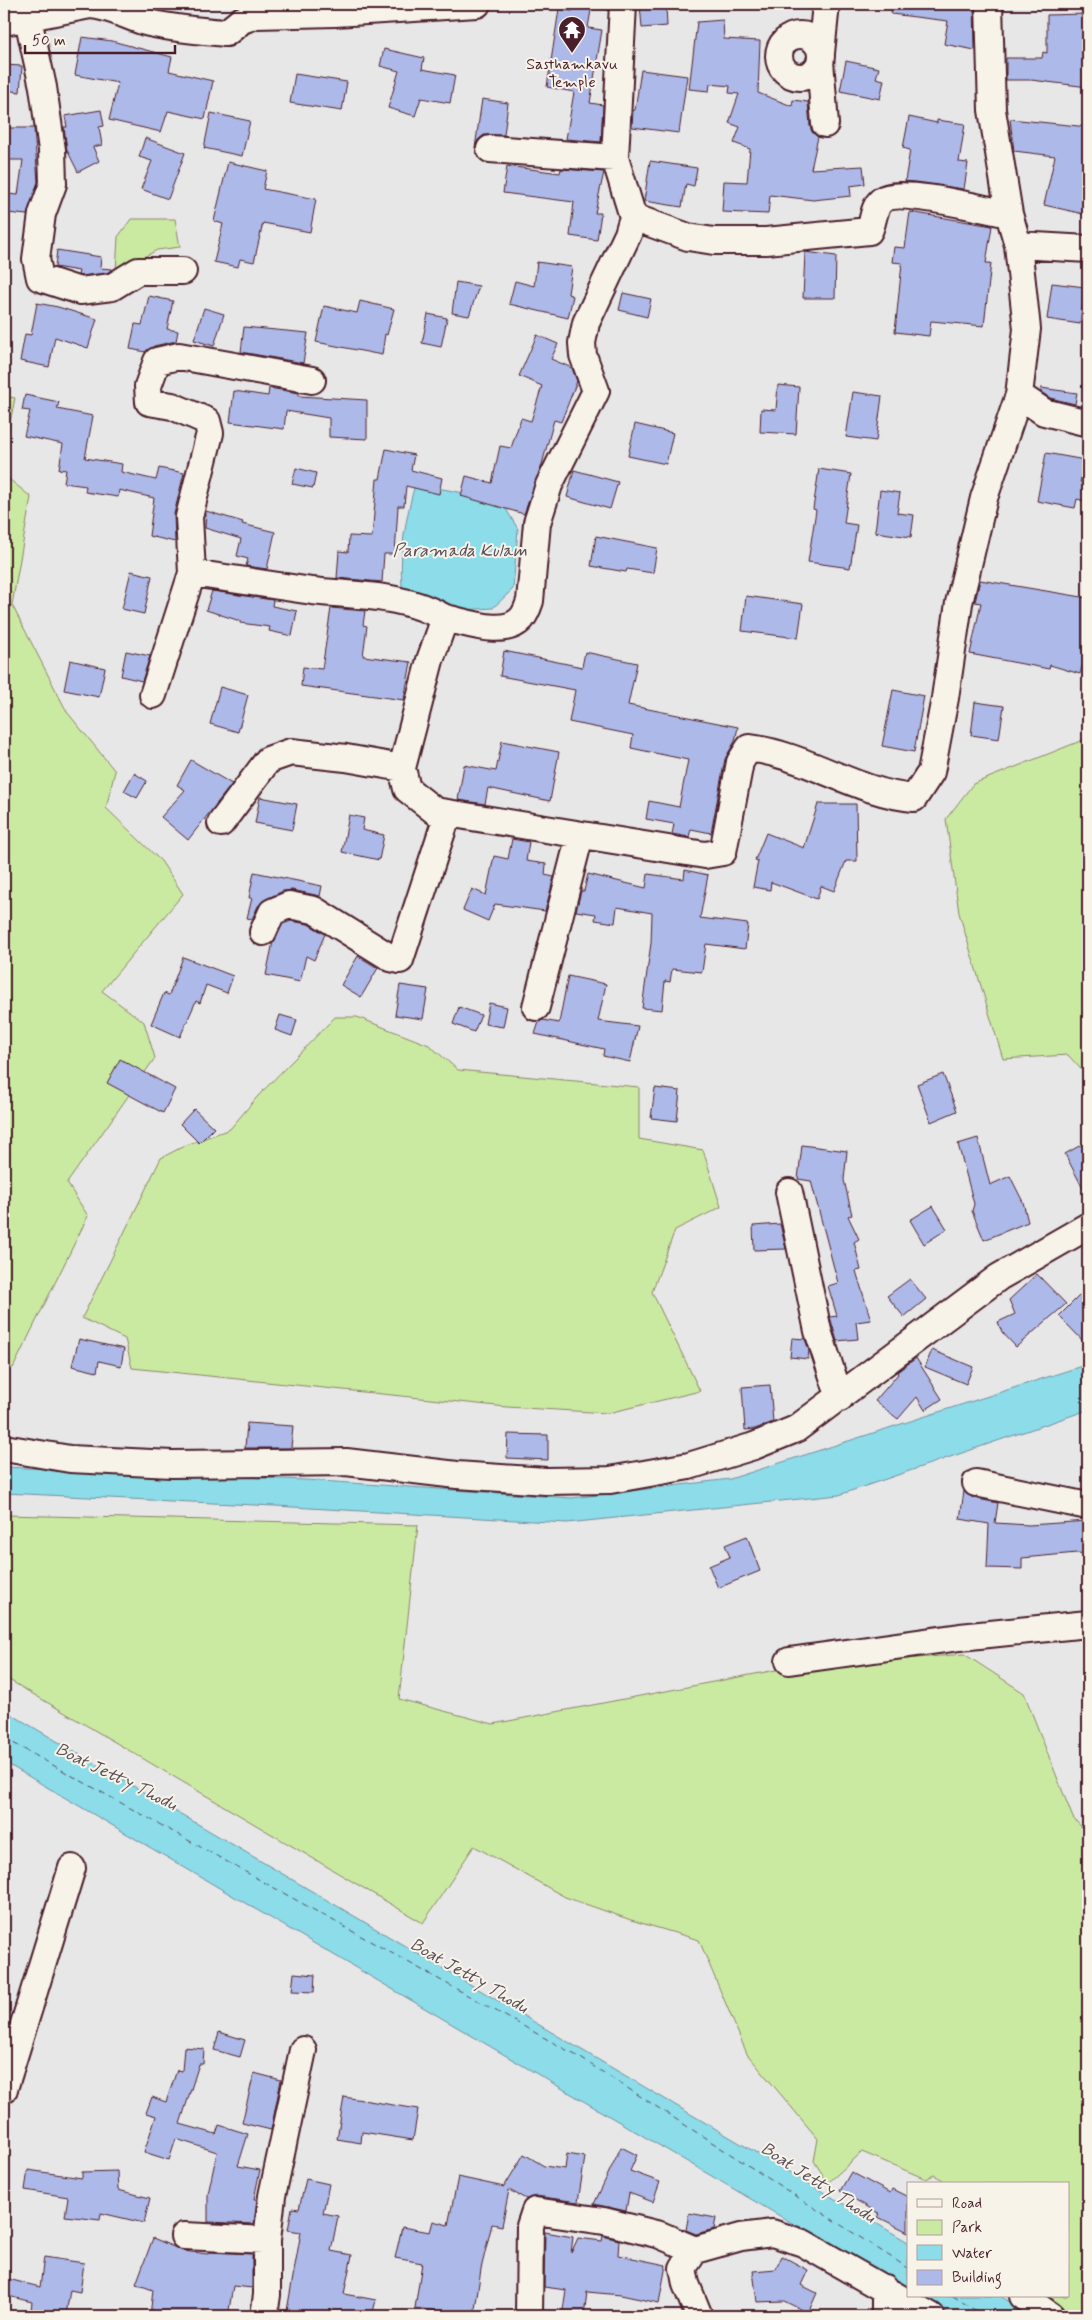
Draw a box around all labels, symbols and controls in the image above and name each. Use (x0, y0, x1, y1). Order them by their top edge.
temple icon: Sasthamkavu Temple (557, 15, 587, 54)
scale bar (25, 22, 175, 54)
text: 50 m (32, 31, 66, 51)
place label: Sasthamkavu Temple (526, 54, 618, 93)
water label: Paramada Kulam (393, 539, 527, 563)
water label: Boat Jetty Thodu (51, 1737, 182, 1817)
water label: Boat Jetty Thodu (406, 1932, 533, 2020)
water label: Boat Jetty Thodu (756, 2137, 881, 2230)
legend (907, 2182, 1070, 2298)
text: Road (952, 2194, 982, 2214)
text: Park (952, 2218, 982, 2238)
text: Water (952, 2244, 992, 2264)
text: Building (952, 2268, 1002, 2289)

